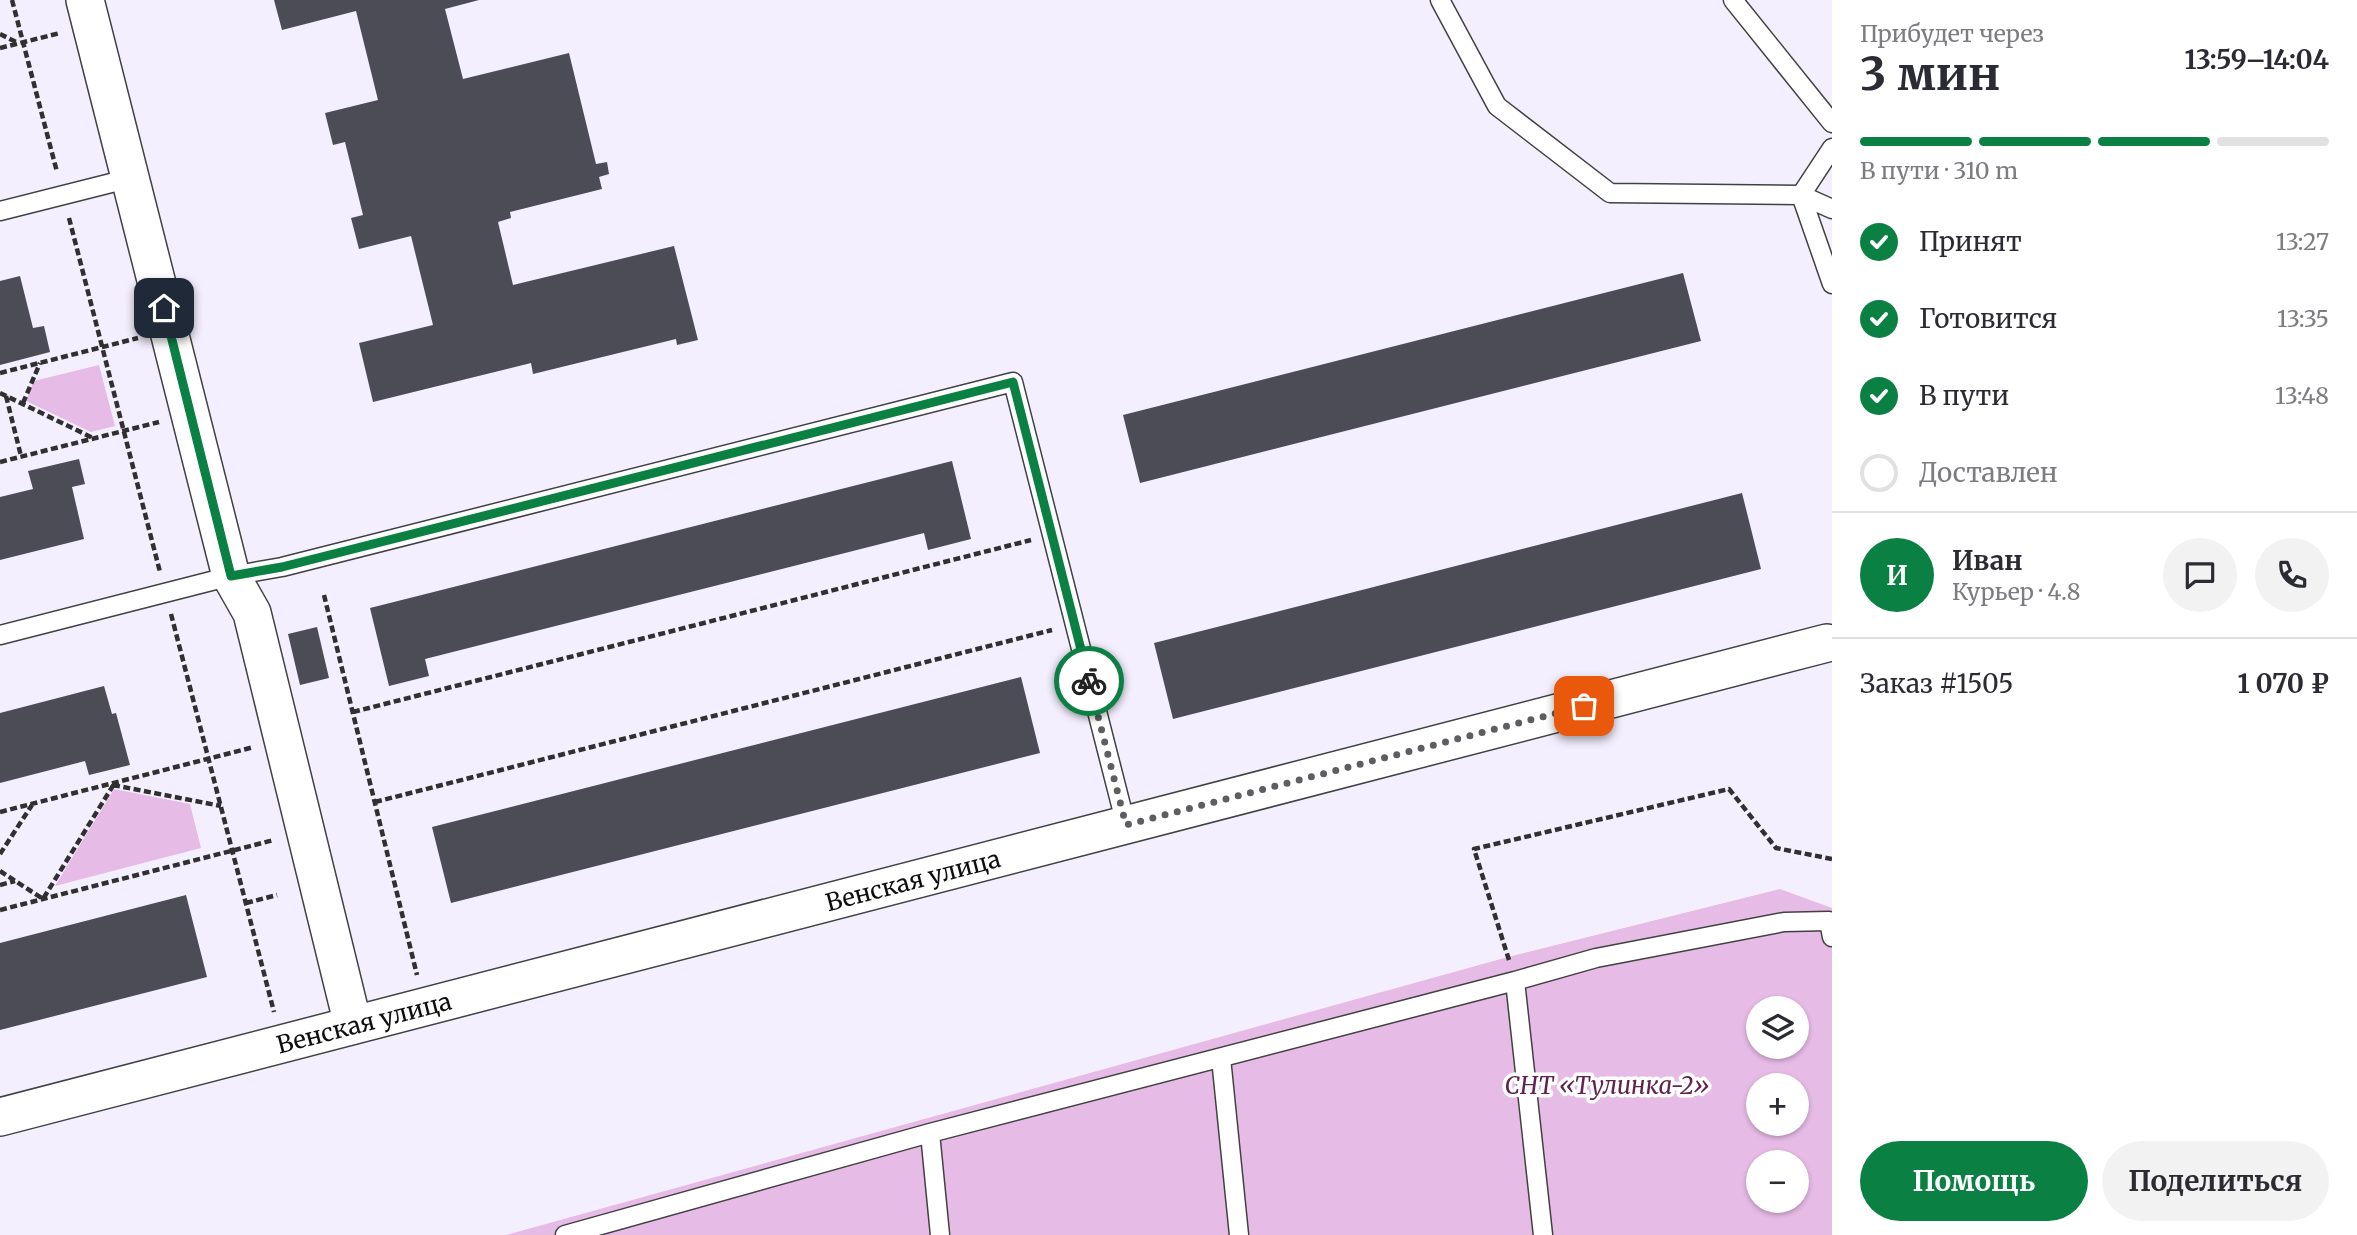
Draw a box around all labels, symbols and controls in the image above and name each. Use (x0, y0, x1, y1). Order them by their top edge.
text: Прибудет через (1860, 19, 2044, 48)
text: 13:59–14:04 (2184, 43, 2329, 76)
text: 3 мин (1860, 45, 2001, 103)
text: В пути · 310 m (1860, 156, 2018, 185)
icon: check (1860, 223, 1898, 261)
text: Принят (1919, 225, 2022, 258)
text: 13:27 (2276, 227, 2329, 256)
pin (134, 278, 194, 338)
icon: home (145, 289, 183, 327)
icon: check (1860, 300, 1898, 338)
text: Готовится (1919, 302, 2057, 335)
text: 13:35 (2277, 304, 2329, 333)
icon: check (1860, 377, 1898, 415)
text: В пути (1919, 379, 2009, 412)
text: 13:48 (2275, 381, 2329, 410)
text: Доставлен (1919, 456, 2058, 489)
button: chat (2163, 538, 2237, 612)
button: phone (2255, 538, 2329, 612)
text: Иван (1952, 544, 2022, 577)
text: И (1886, 559, 1908, 592)
text: Курьер · 4.8 (1952, 577, 2081, 606)
courier (1054, 646, 1124, 716)
icon: bike (1070, 662, 1108, 700)
text: Заказ #1505 (1860, 667, 2013, 700)
text: 1 070 ₽ (2237, 667, 2329, 700)
pin (1554, 676, 1614, 736)
icon: bag (1565, 687, 1603, 725)
street label: Венская улица (822, 843, 1004, 918)
street label: Венская улица (273, 985, 455, 1060)
map controls (1746, 996, 1809, 1213)
button: layers (1746, 996, 1809, 1059)
park label: СНТ «Тулинка-2» (1504, 1070, 1710, 1101)
button: + (1746, 1073, 1809, 1136)
button: Помощь (1860, 1141, 2088, 1221)
button: Поделиться (2102, 1141, 2329, 1221)
button: − (1746, 1150, 1809, 1213)

